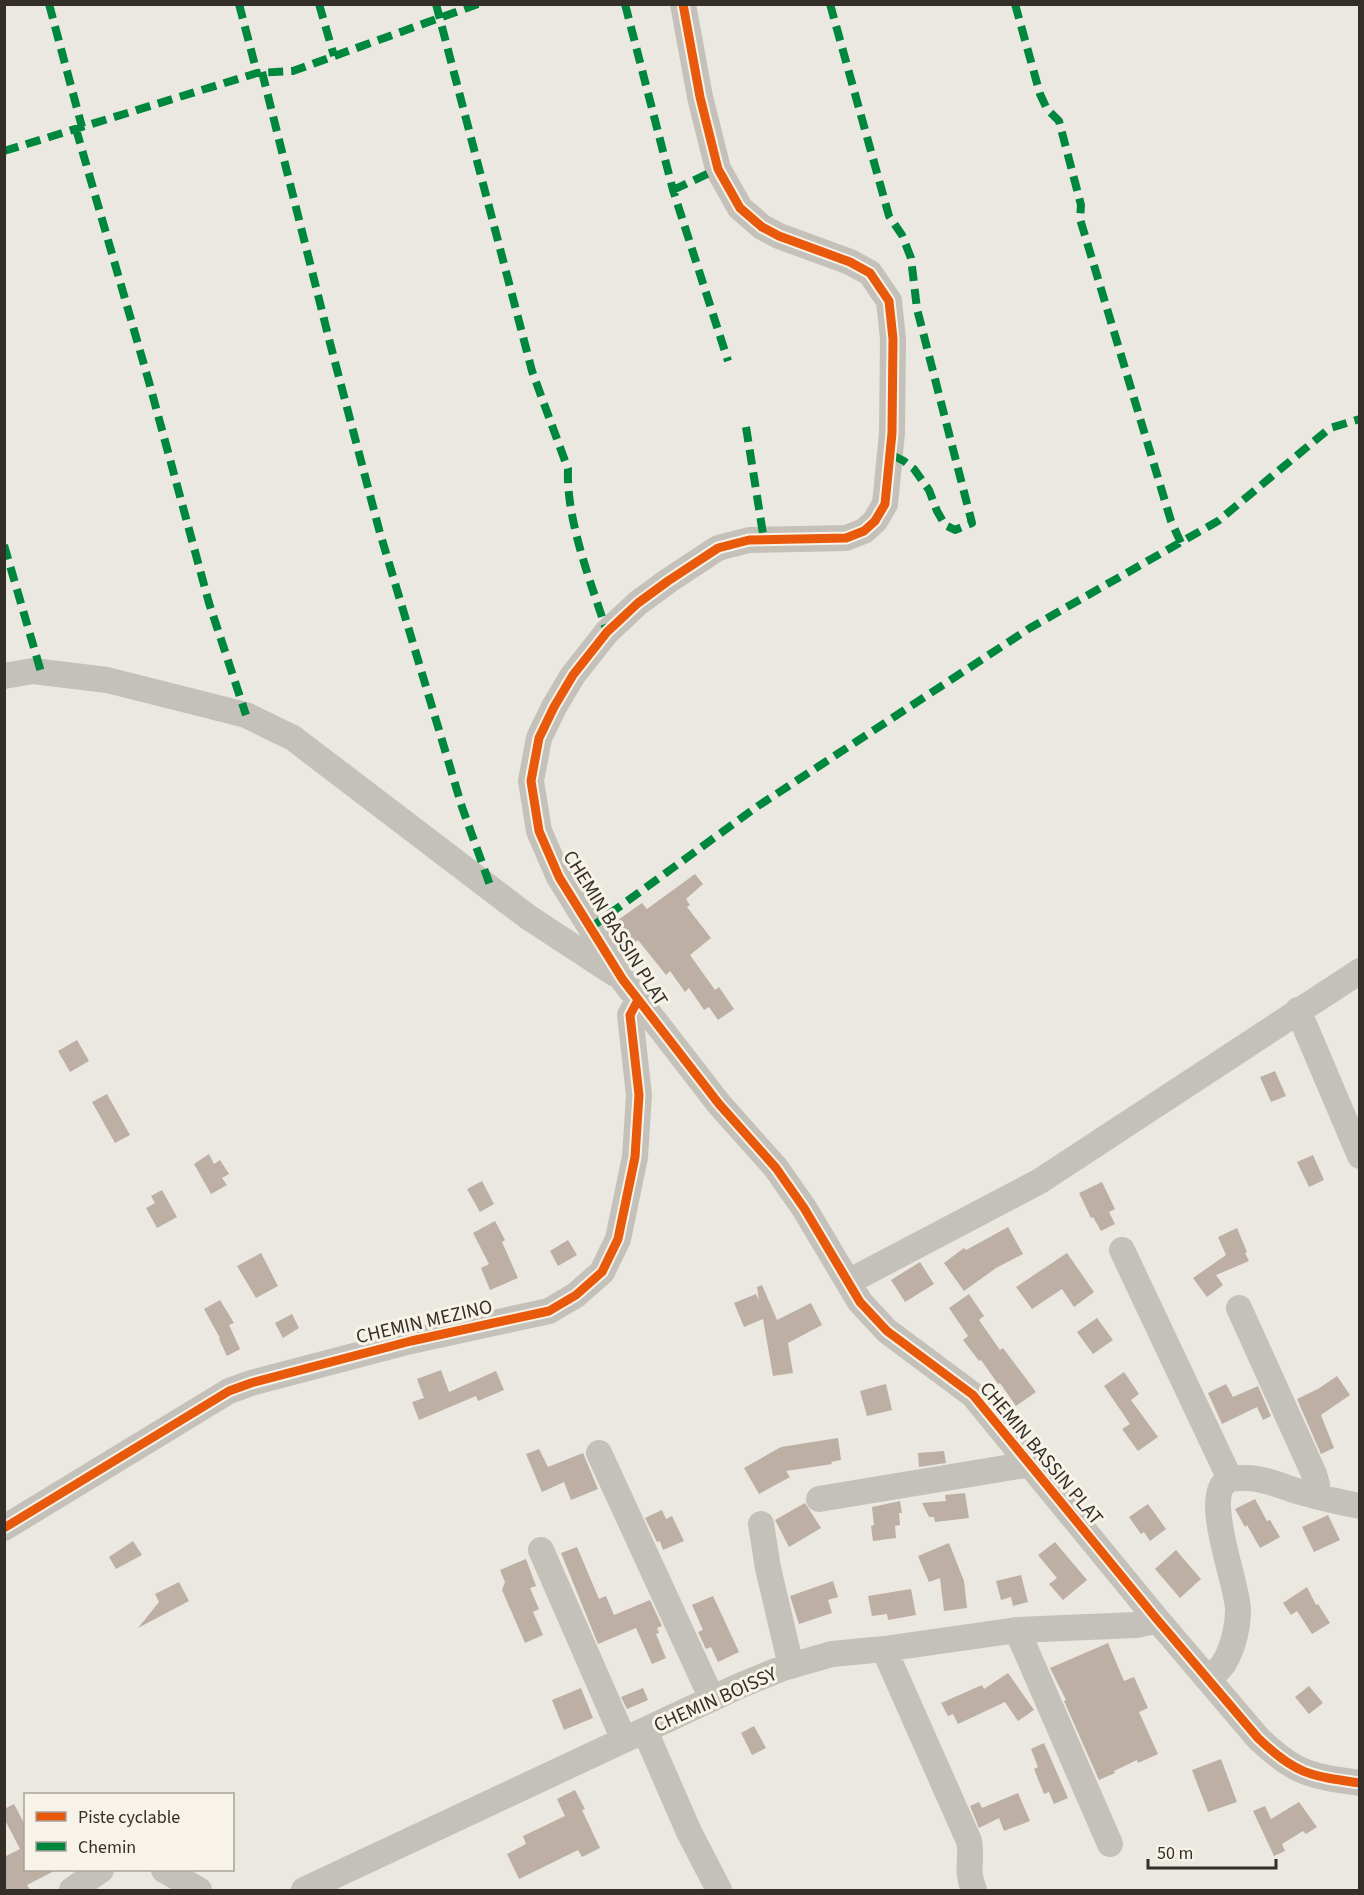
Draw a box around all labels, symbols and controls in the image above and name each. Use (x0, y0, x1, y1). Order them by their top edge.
street label: CHEMIN BASSIN PLAT (556, 845, 675, 1012)
street label: CHEMIN MEZINO (353, 1293, 495, 1351)
street label: CHEMIN BASSIN PLAT (973, 1376, 1110, 1531)
street label: CHEMIN BOISSY (649, 1660, 782, 1740)
legend (24, 1793, 234, 1871)
text: Piste cyclable (78, 1805, 180, 1830)
scale bar (1148, 1832, 1276, 1870)
text: Chemin (78, 1835, 136, 1860)
text: 50 m (1157, 1841, 1193, 1866)

